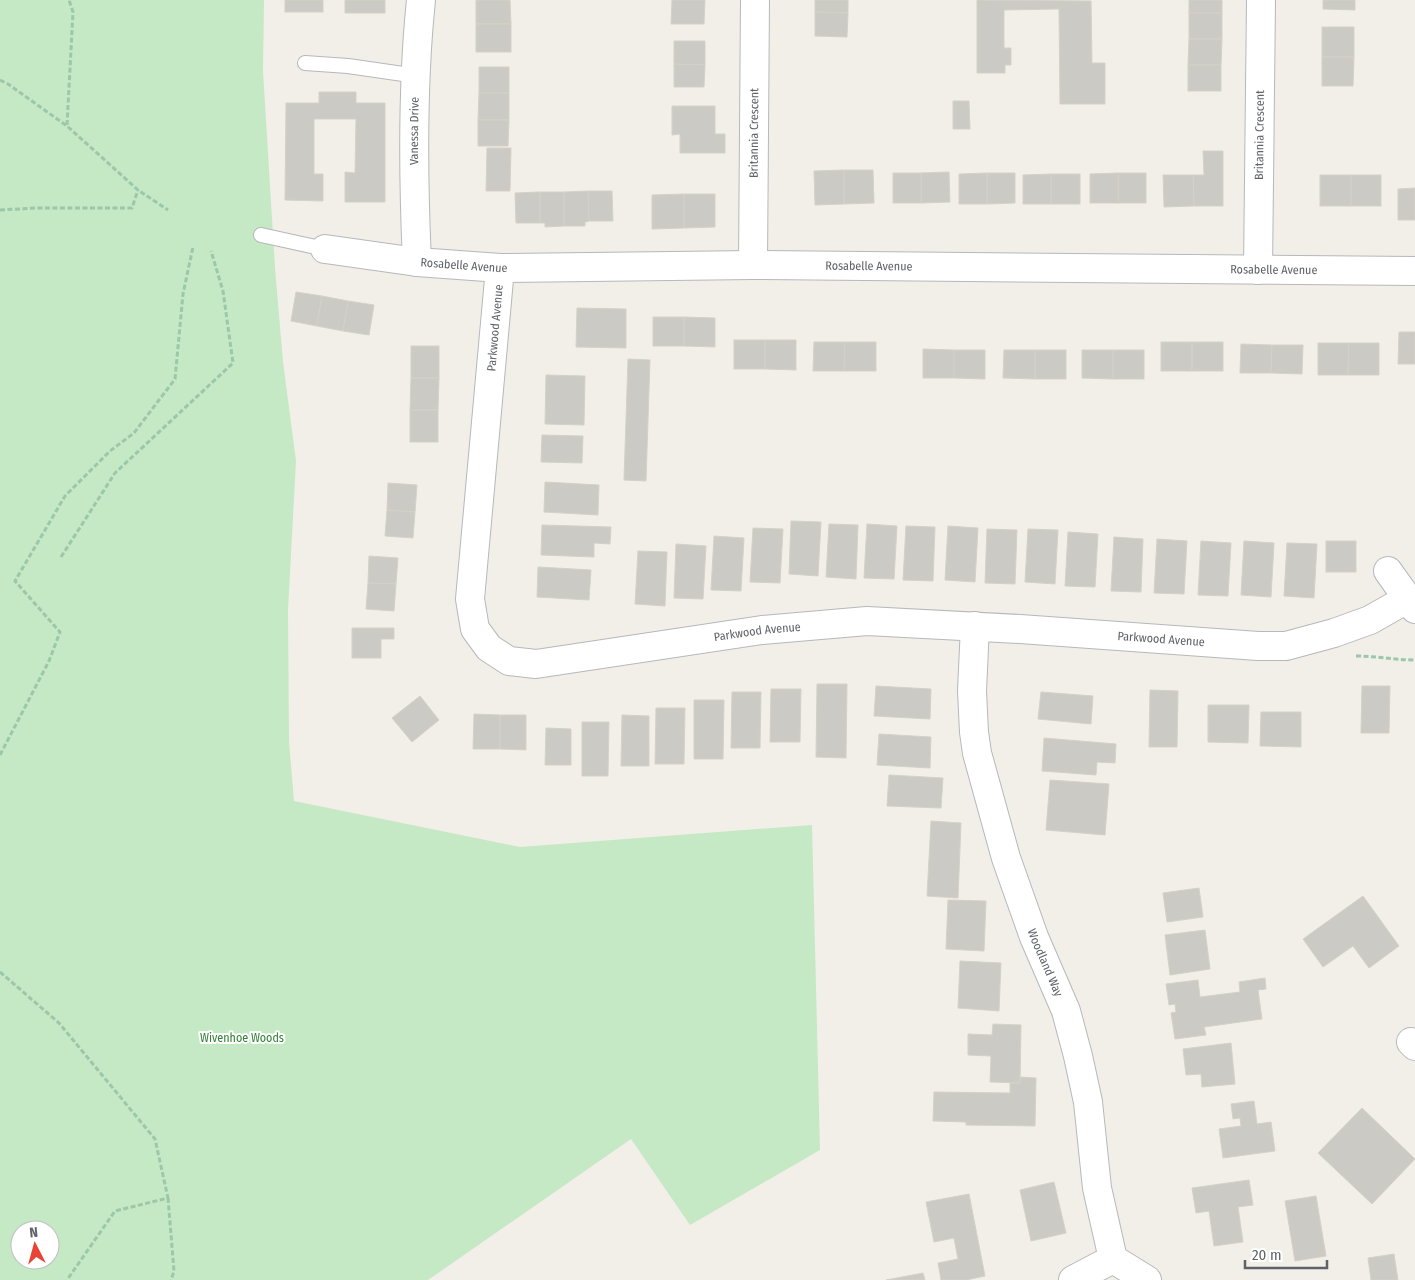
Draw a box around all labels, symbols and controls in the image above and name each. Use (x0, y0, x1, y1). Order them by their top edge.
street label: Britannia Crescent (747, 88, 761, 178)
street label: Britannia Crescent (1252, 90, 1267, 180)
street label: Vanessa Drive (407, 97, 422, 165)
street label: Rosabelle Avenue (420, 255, 508, 275)
street label: Rosabelle Avenue (825, 259, 913, 273)
street label: Rosabelle Avenue (1230, 262, 1318, 277)
street label: Parkwood Avenue (484, 284, 506, 372)
street label: Parkwood Avenue (713, 620, 801, 644)
street label: Parkwood Avenue (1117, 629, 1205, 649)
street label: Woodland Way (1025, 927, 1066, 999)
park label: Wivenhoe Woods (200, 1031, 284, 1045)
north arrow (10, 1220, 60, 1270)
text: N (29, 1224, 39, 1241)
scale bar (1245, 1238, 1328, 1270)
text: 20 m (1252, 1246, 1282, 1264)

